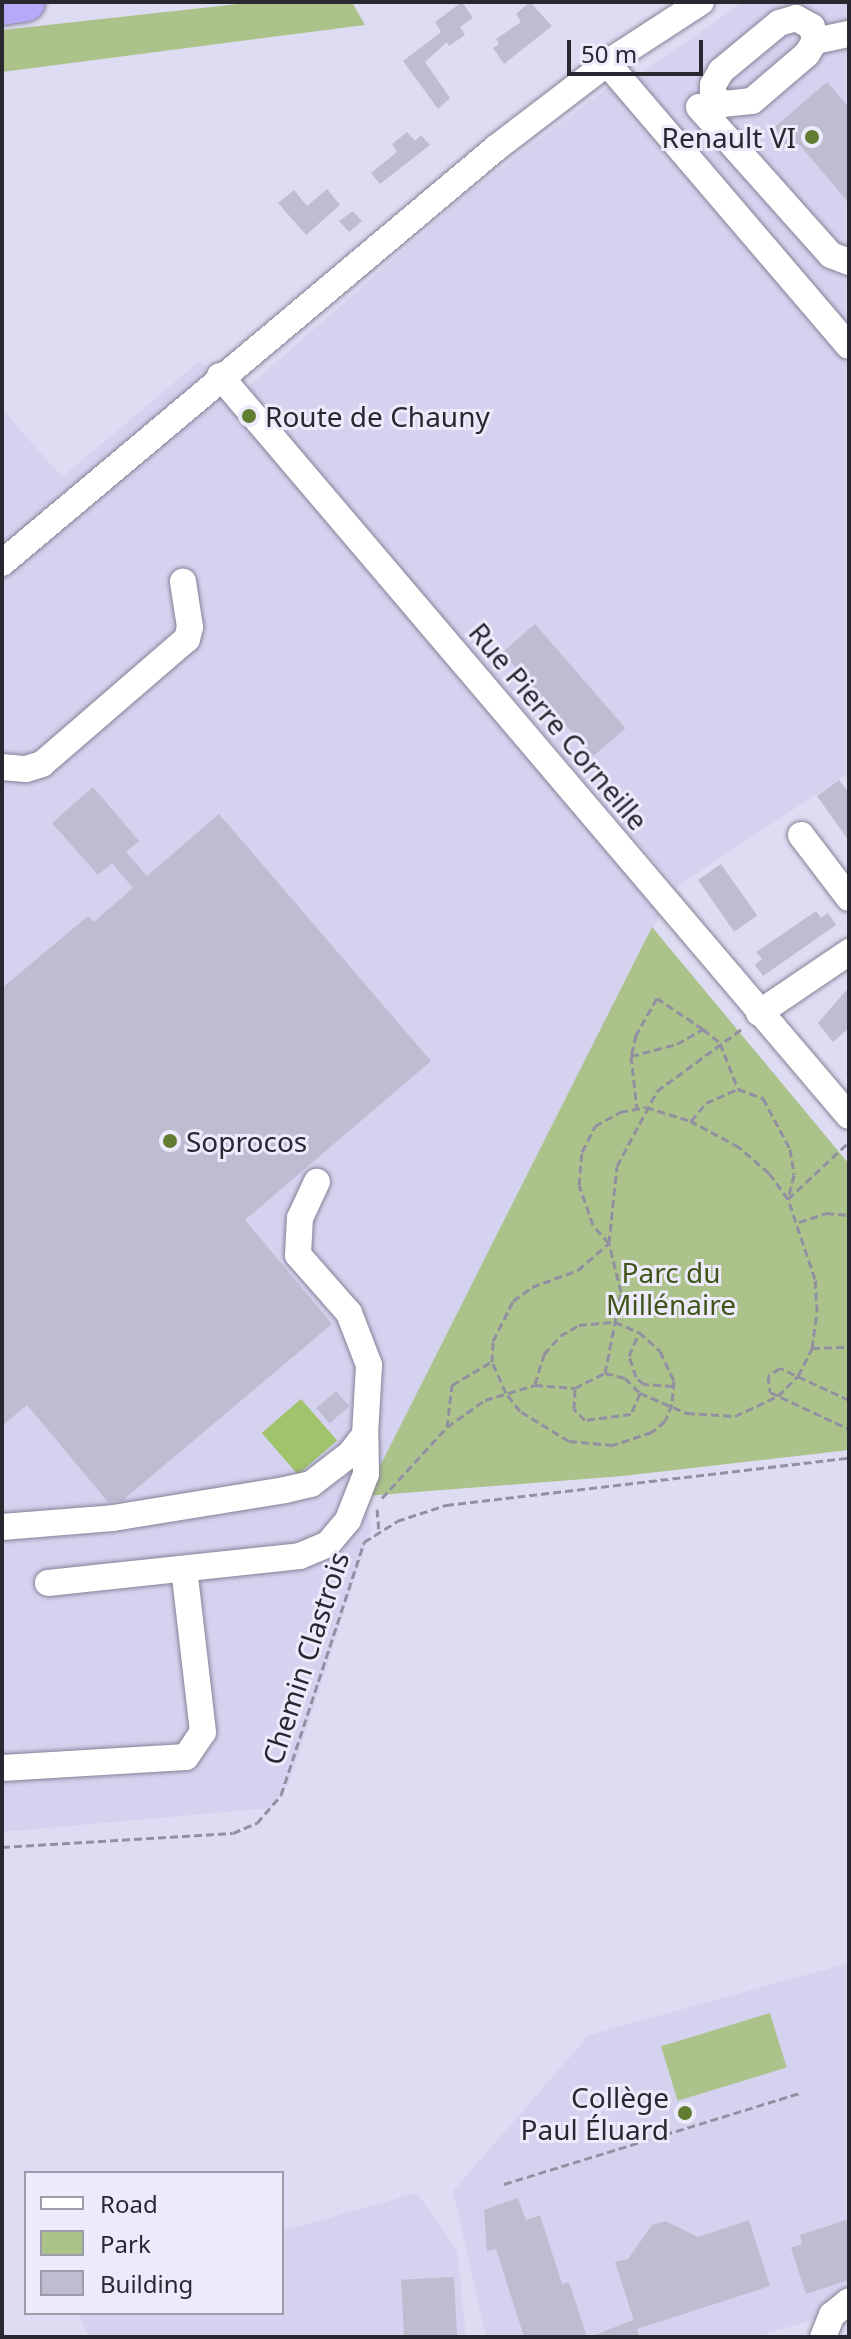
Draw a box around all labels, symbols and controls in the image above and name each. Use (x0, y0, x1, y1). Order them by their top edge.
scale bar (571, 24, 707, 74)
text: 50 m (581, 37, 637, 70)
place label: Renault VI (662, 120, 796, 154)
marker: Renault VI (803, 128, 821, 146)
place label: Route de Chauny (265, 399, 490, 433)
marker: Route de Chauny (240, 407, 258, 425)
street label: Rue Pierre Corneille (463, 616, 655, 836)
place label: Soprocos (186, 1124, 307, 1158)
marker: Soprocos (161, 1132, 179, 1150)
park label: Parc du Millénaire (606, 1255, 736, 1321)
street label: Chemin Clastrois (255, 1547, 355, 1769)
place label: Collège Paul Éluard (521, 2080, 669, 2146)
marker: Collège Paul Éluard (676, 2104, 694, 2122)
legend (24, 2171, 284, 2315)
text: Road (100, 2187, 158, 2220)
text: Park (100, 2227, 151, 2260)
text: Building (100, 2267, 193, 2300)

